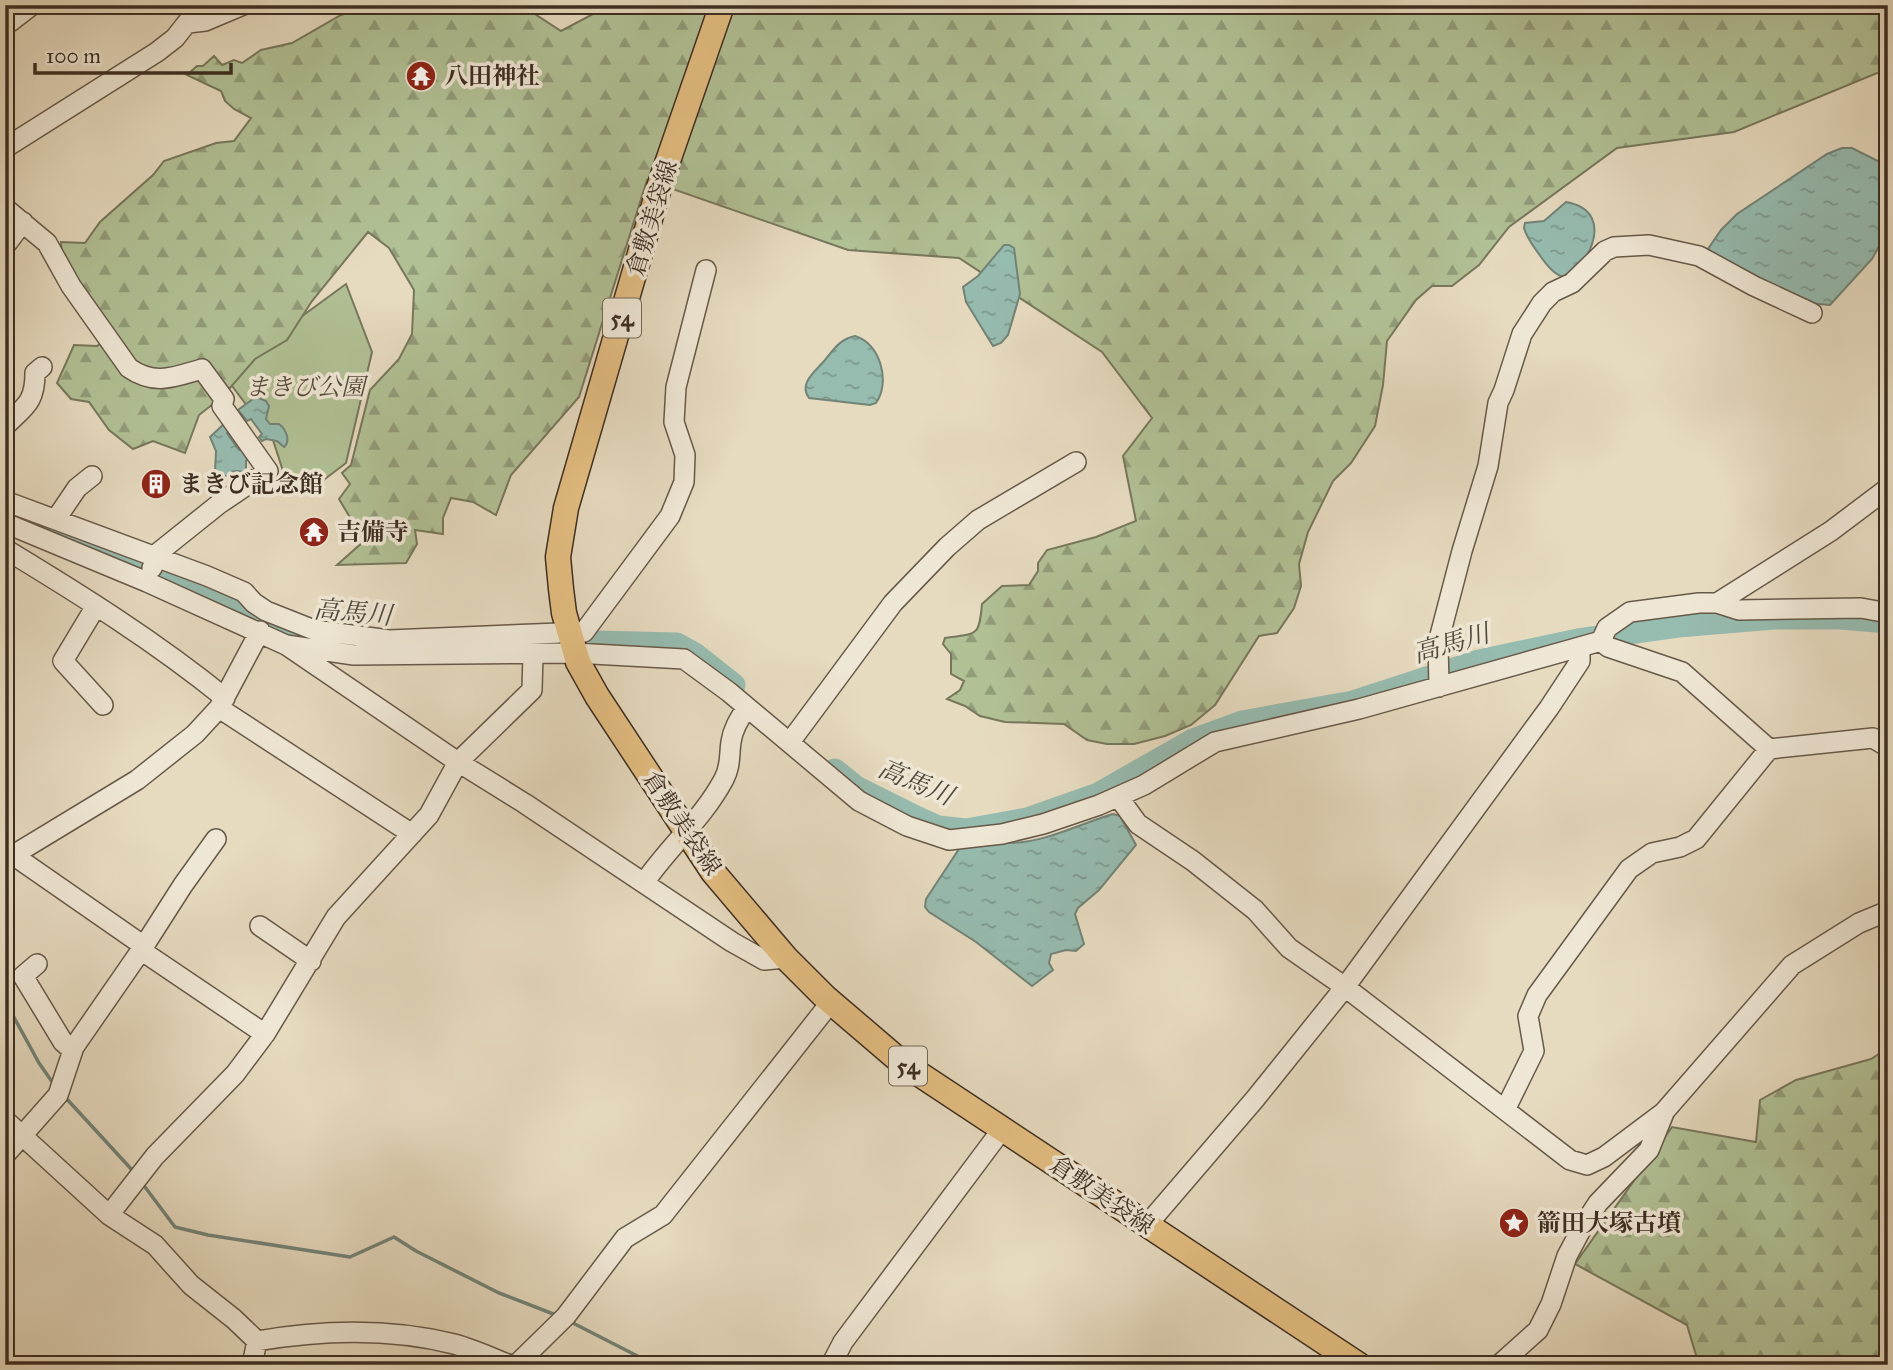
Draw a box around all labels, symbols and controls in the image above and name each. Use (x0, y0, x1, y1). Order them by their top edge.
scale bar (35, 32, 231, 76)
text: 100 m (46, 43, 101, 69)
temple icon: 八田神社 (404, 59, 438, 93)
place label: 八田神社 (444, 61, 540, 91)
street label: 倉敷美袋線 (620, 156, 684, 280)
road number: 54 (603, 298, 641, 338)
park label: まきび公園 (245, 372, 369, 402)
building icon: まきび記念館 (139, 467, 173, 501)
place label: まきび記念館 (179, 469, 323, 499)
temple icon: 吉備寺 (297, 515, 331, 549)
place label: 吉備寺 (337, 517, 409, 547)
water label: 高馬川 (313, 593, 396, 632)
water label: 高馬川 (1409, 616, 1496, 669)
water label: 高馬川 (874, 752, 961, 813)
street label: 倉敷美袋線 (636, 765, 728, 881)
road number: 54 (889, 1046, 927, 1086)
street label: 倉敷美袋線 (1044, 1149, 1160, 1241)
place icon: 箭田大塚古墳 (1497, 1206, 1531, 1240)
place label: 箭田大塚古墳 (1537, 1208, 1681, 1238)

